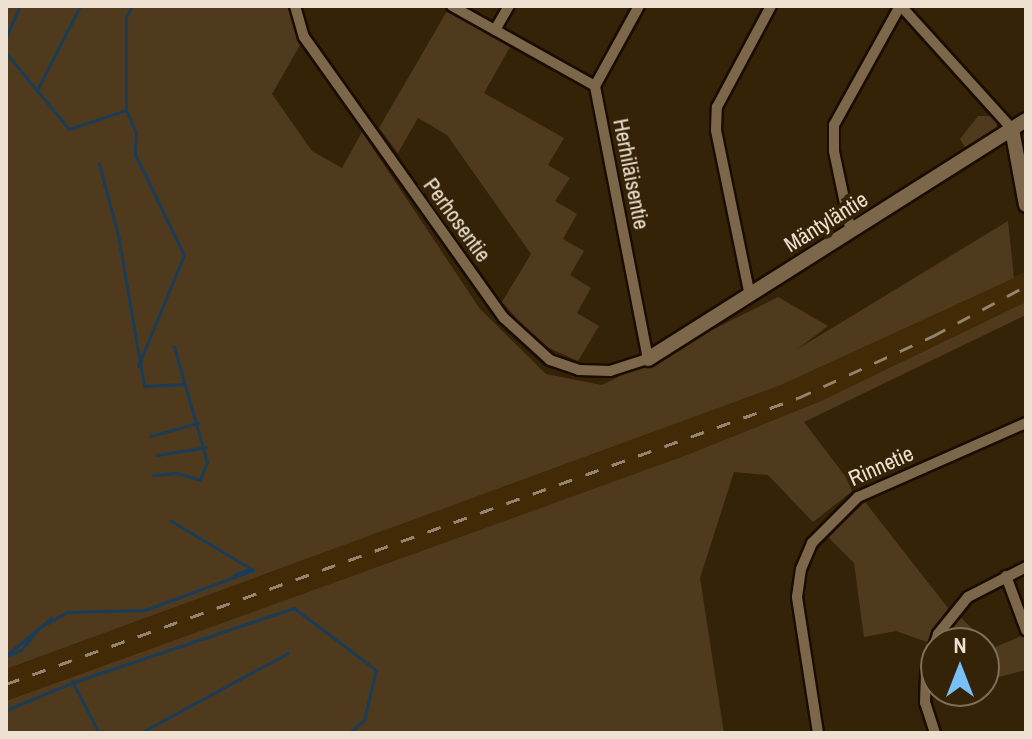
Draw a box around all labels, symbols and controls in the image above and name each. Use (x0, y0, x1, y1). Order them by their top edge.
street label: Herhiläisentie (607, 116, 655, 232)
street label: Perhosentie (418, 173, 496, 267)
street label: Mäntyläntie (779, 186, 873, 258)
street label: Rinnetie (844, 440, 918, 492)
north arrow (920, 627, 1000, 707)
text: N (953, 630, 967, 660)

